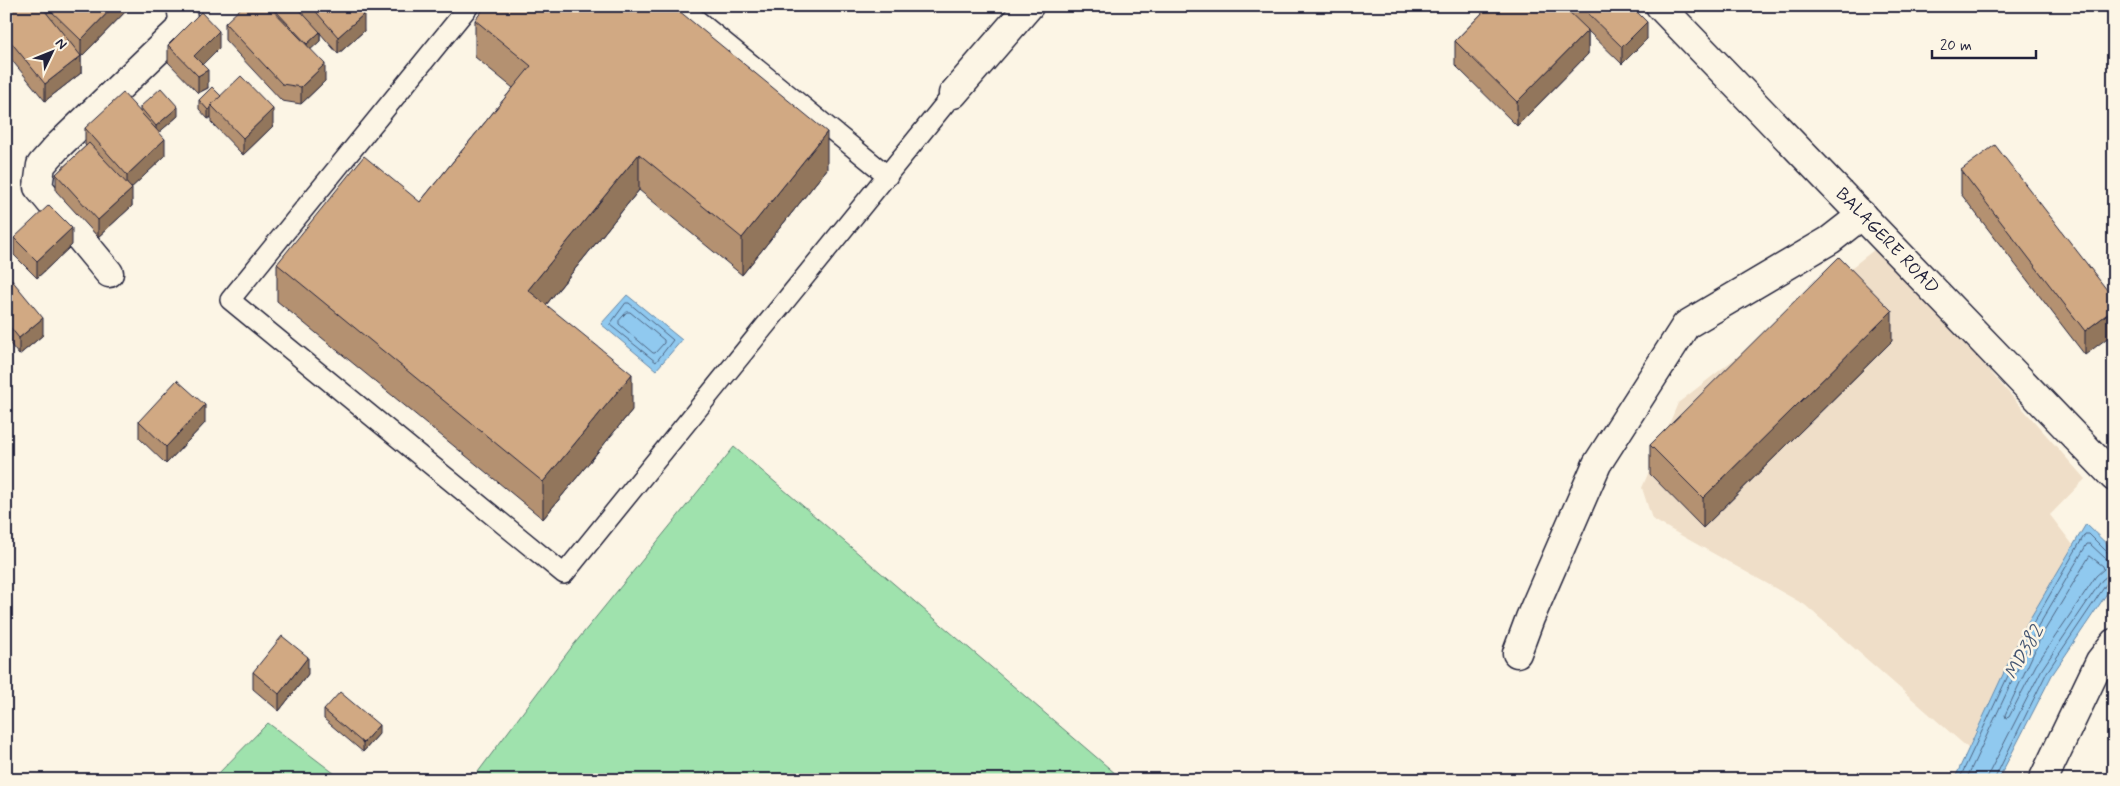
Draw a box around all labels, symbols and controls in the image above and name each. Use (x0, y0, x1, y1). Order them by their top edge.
north arrow (28, 28, 78, 78)
scale bar (1932, 28, 2036, 60)
text: N (51, 34, 71, 53)
text: 20 m (1940, 36, 1972, 56)
street label: BALAGERE ROAD (1830, 183, 1944, 299)
water label: MD382 (1999, 620, 2049, 684)

